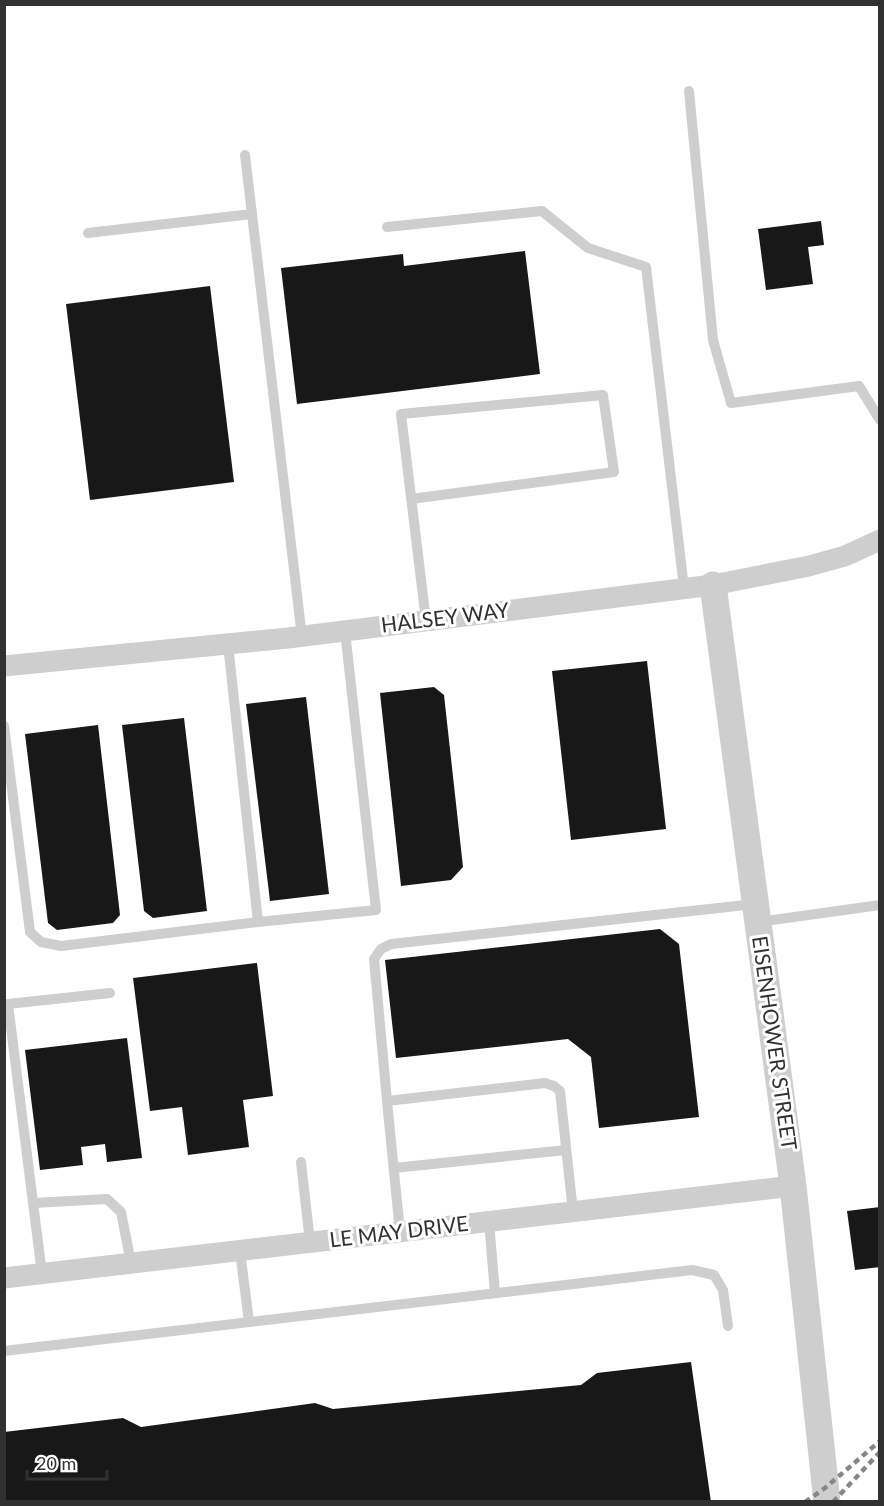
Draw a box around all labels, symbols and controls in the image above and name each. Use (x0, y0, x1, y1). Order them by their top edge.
street label: HALSEY WAY (379, 596, 511, 637)
street label: EISENHOWER STREET (748, 934, 803, 1152)
street label: LE MAY DRIVE (328, 1210, 470, 1251)
scale bar (27, 1443, 106, 1481)
text: 20 m (36, 1452, 76, 1474)

